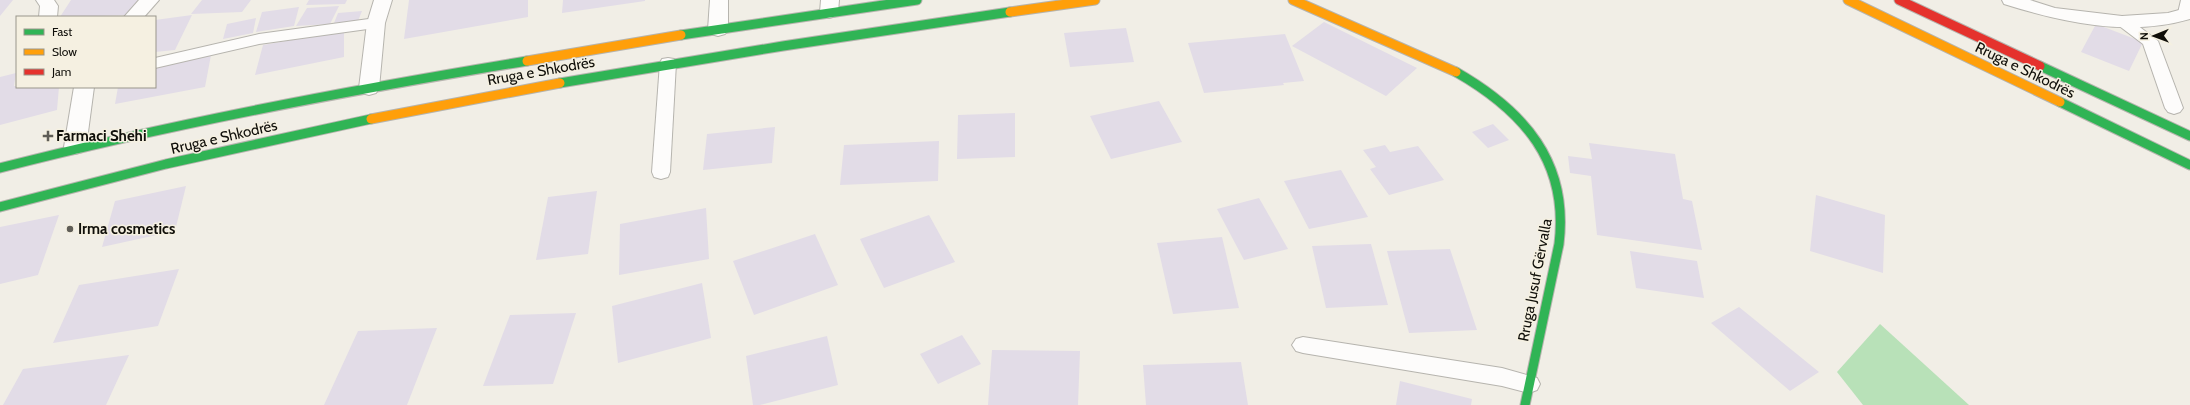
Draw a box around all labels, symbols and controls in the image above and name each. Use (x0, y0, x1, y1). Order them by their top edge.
legend (16, 16, 156, 88)
north arrow (2134, 16, 2174, 56)
text: Fast (52, 24, 72, 39)
text: N (2137, 32, 2151, 40)
street label: Rruga e Shkodrës (1972, 38, 2078, 102)
text: Slow (52, 44, 77, 59)
street label: Rruga e Shkodrës (486, 53, 596, 89)
text: Jam (51, 64, 71, 79)
street label: Rruga e Shkodrës (169, 116, 279, 158)
place label: Farmaci Shehi (56, 127, 146, 145)
marker: Farmaci Shehi (43, 131, 53, 141)
street label: Rruga Jusuf Gërvalla (1514, 216, 1556, 343)
place label: Irma cosmetics (78, 220, 175, 238)
marker: Irma cosmetics (65, 224, 75, 234)

